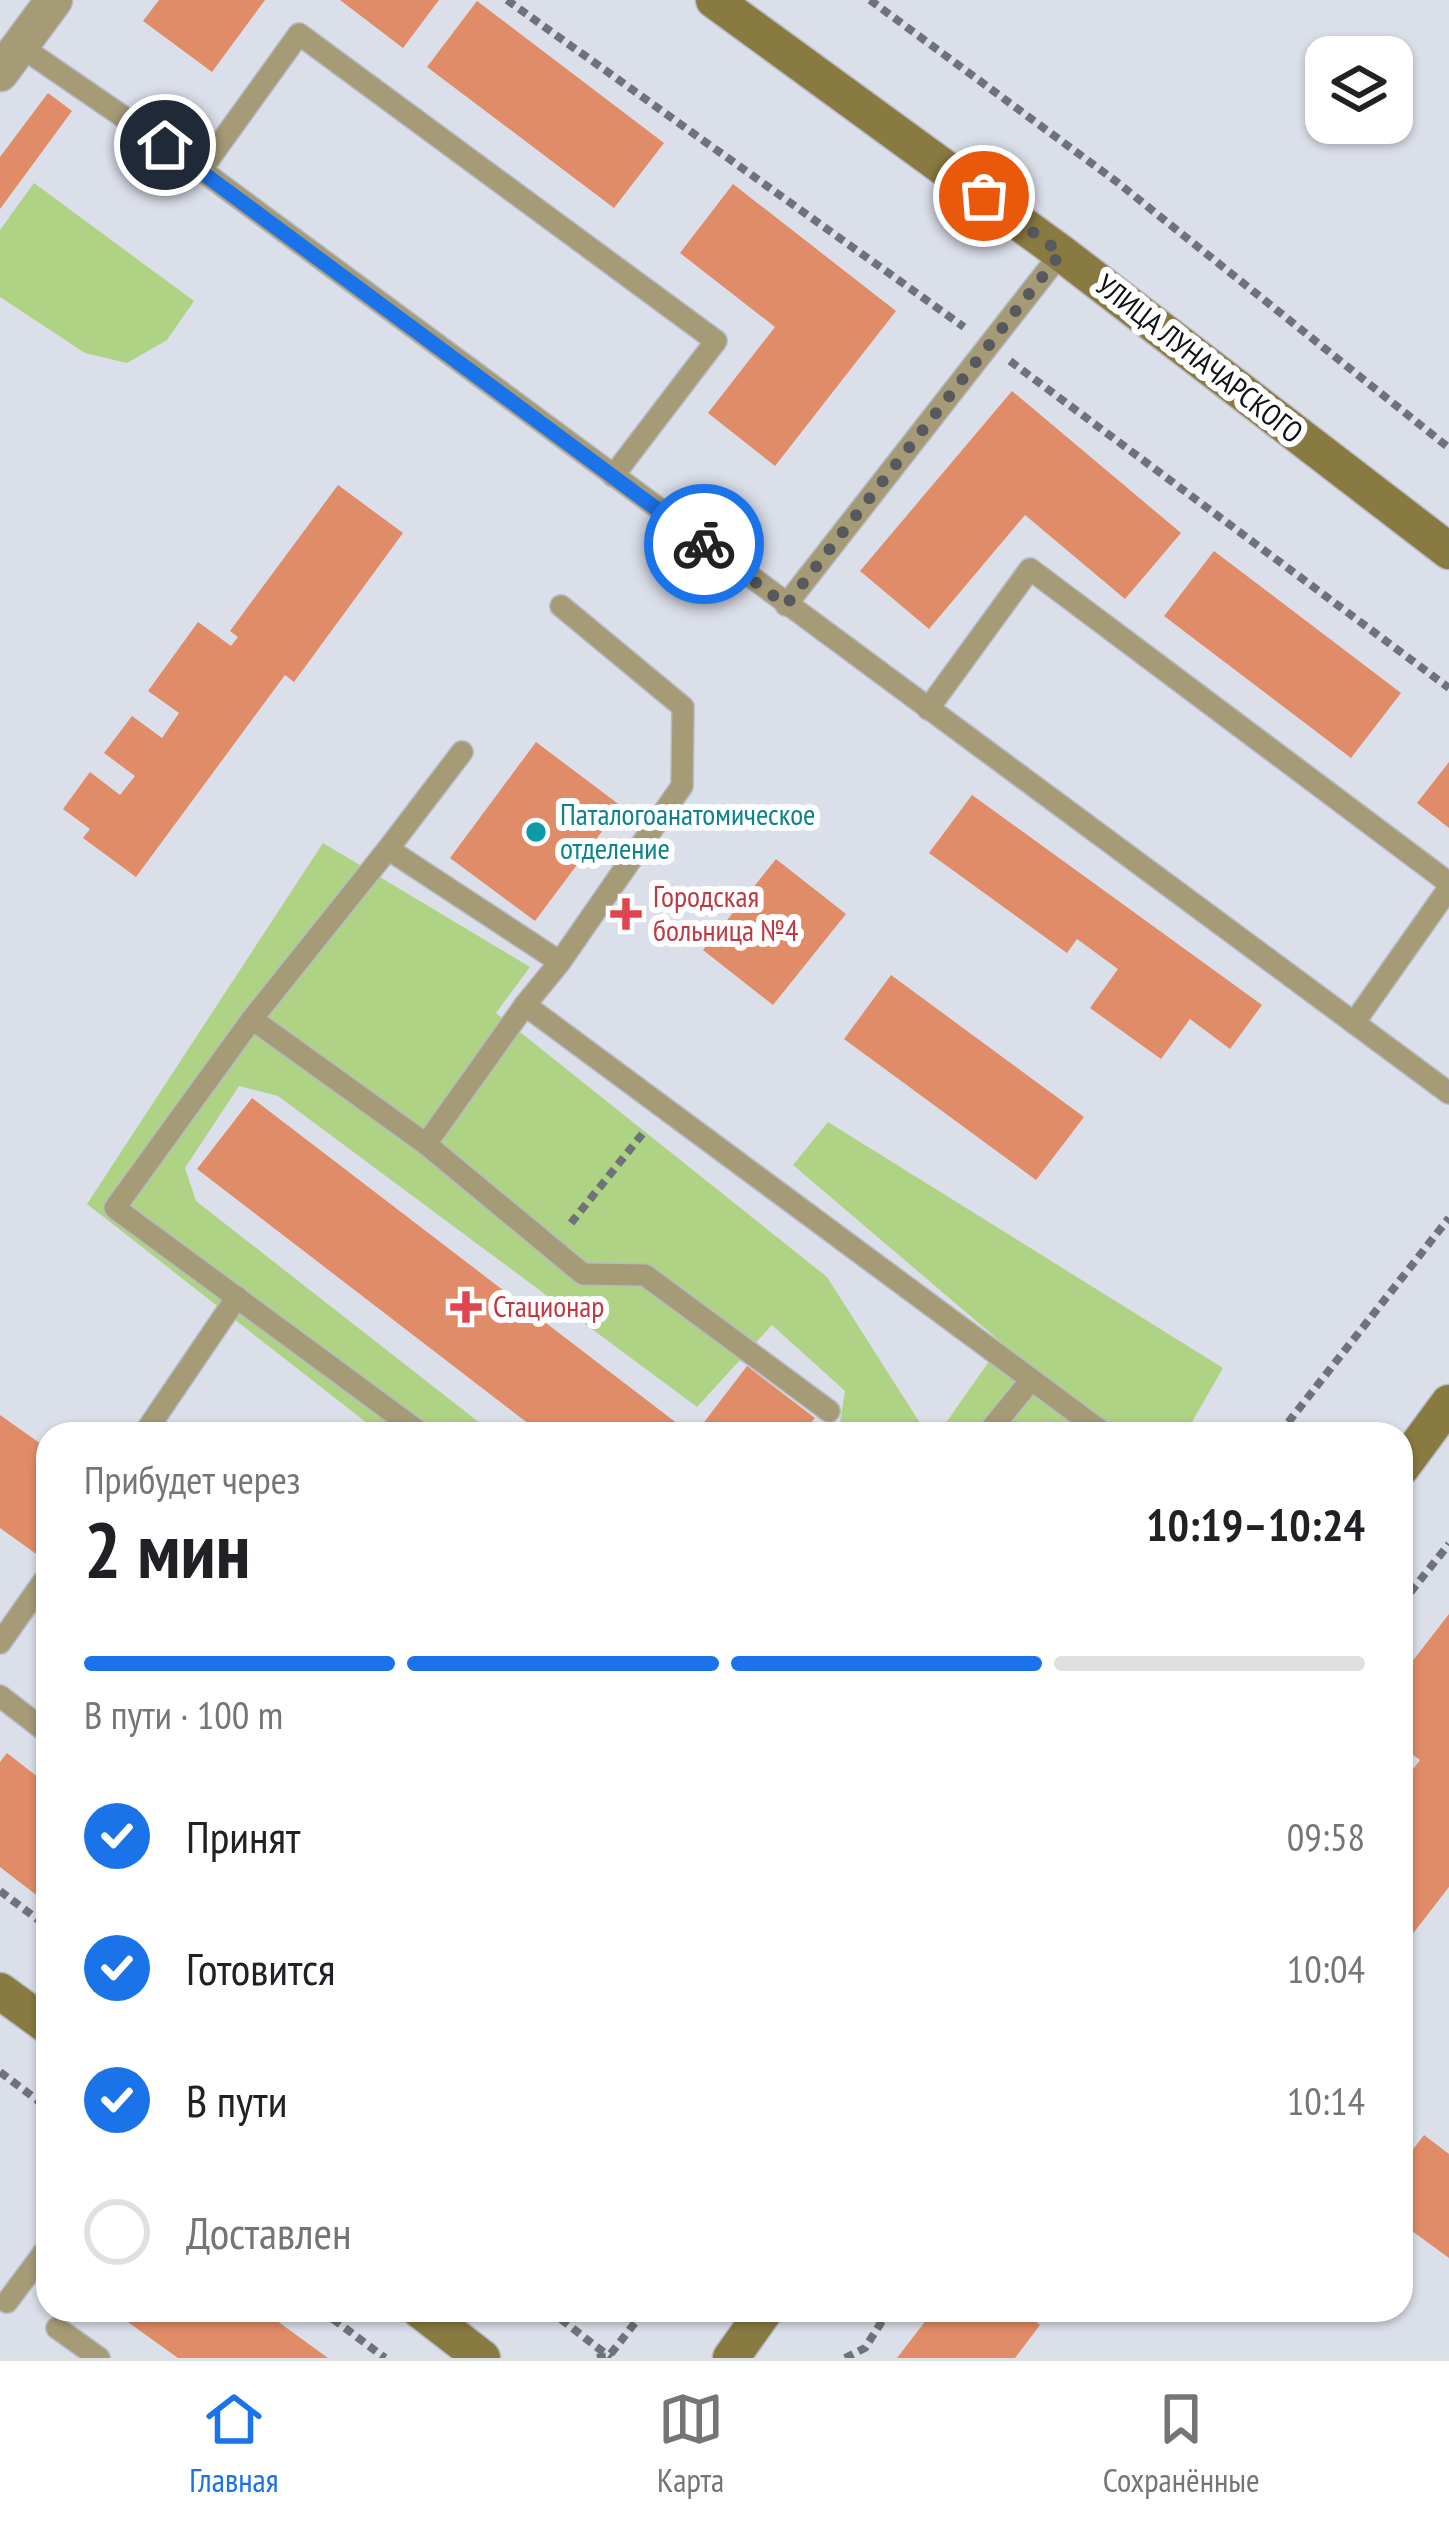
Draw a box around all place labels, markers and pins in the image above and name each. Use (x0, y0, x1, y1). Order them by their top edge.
pin (114, 94, 216, 196)
pin (933, 145, 1035, 247)
place label: Паталогоанатомическое отделение (560, 794, 816, 867)
marker: Паталогоанатомическое отделение (523, 819, 549, 845)
place label: Городская больница №4 (653, 876, 799, 949)
marker: Городская больница №4 (610, 898, 642, 930)
place label: Стационар (493, 1286, 604, 1325)
marker: Стационар (450, 1291, 482, 1323)

